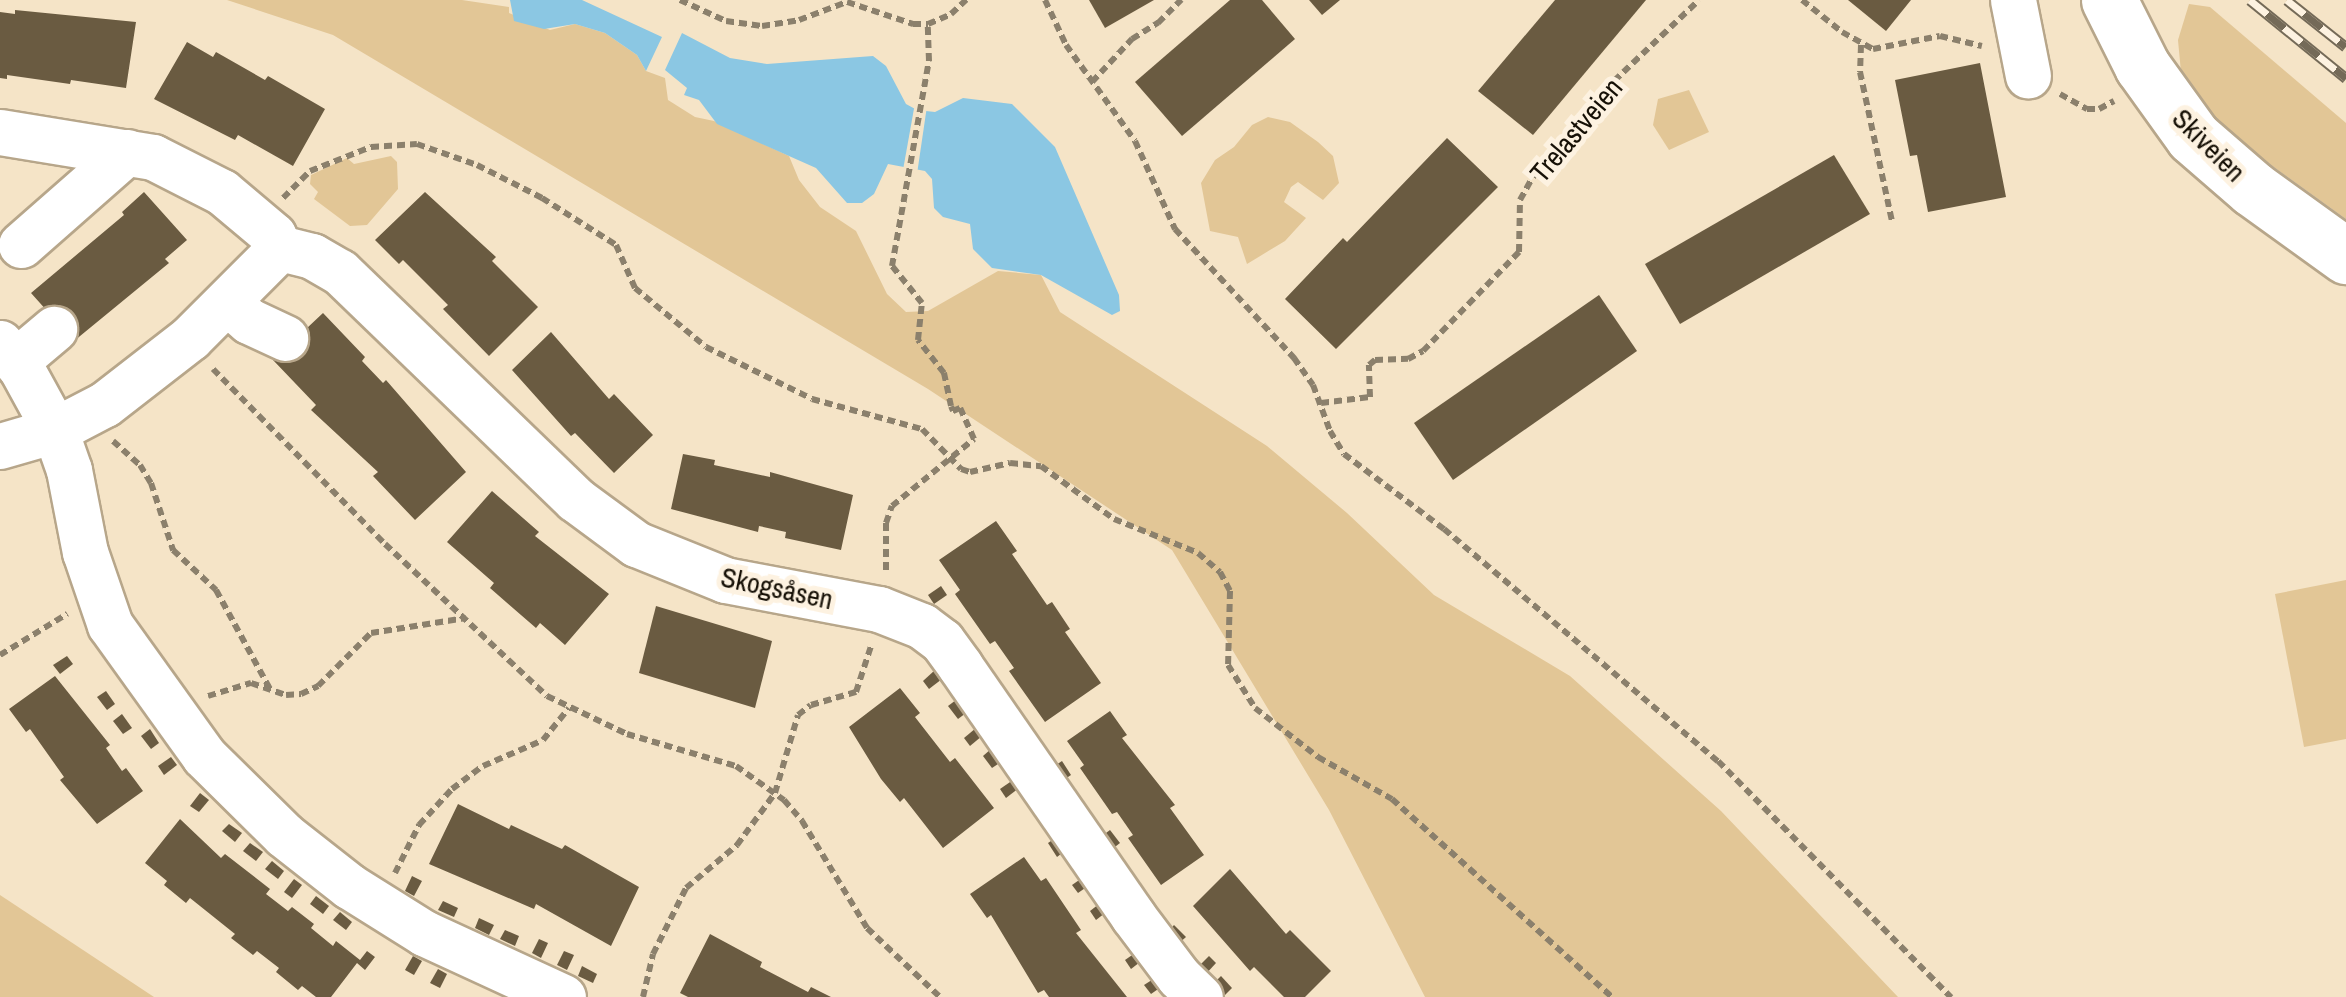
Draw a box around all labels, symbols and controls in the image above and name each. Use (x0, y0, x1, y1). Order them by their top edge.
street label: Trelastveien (1523, 71, 1629, 189)
street label: Skiveien (2166, 102, 2252, 188)
street label: Skogsåsen (718, 560, 836, 616)

